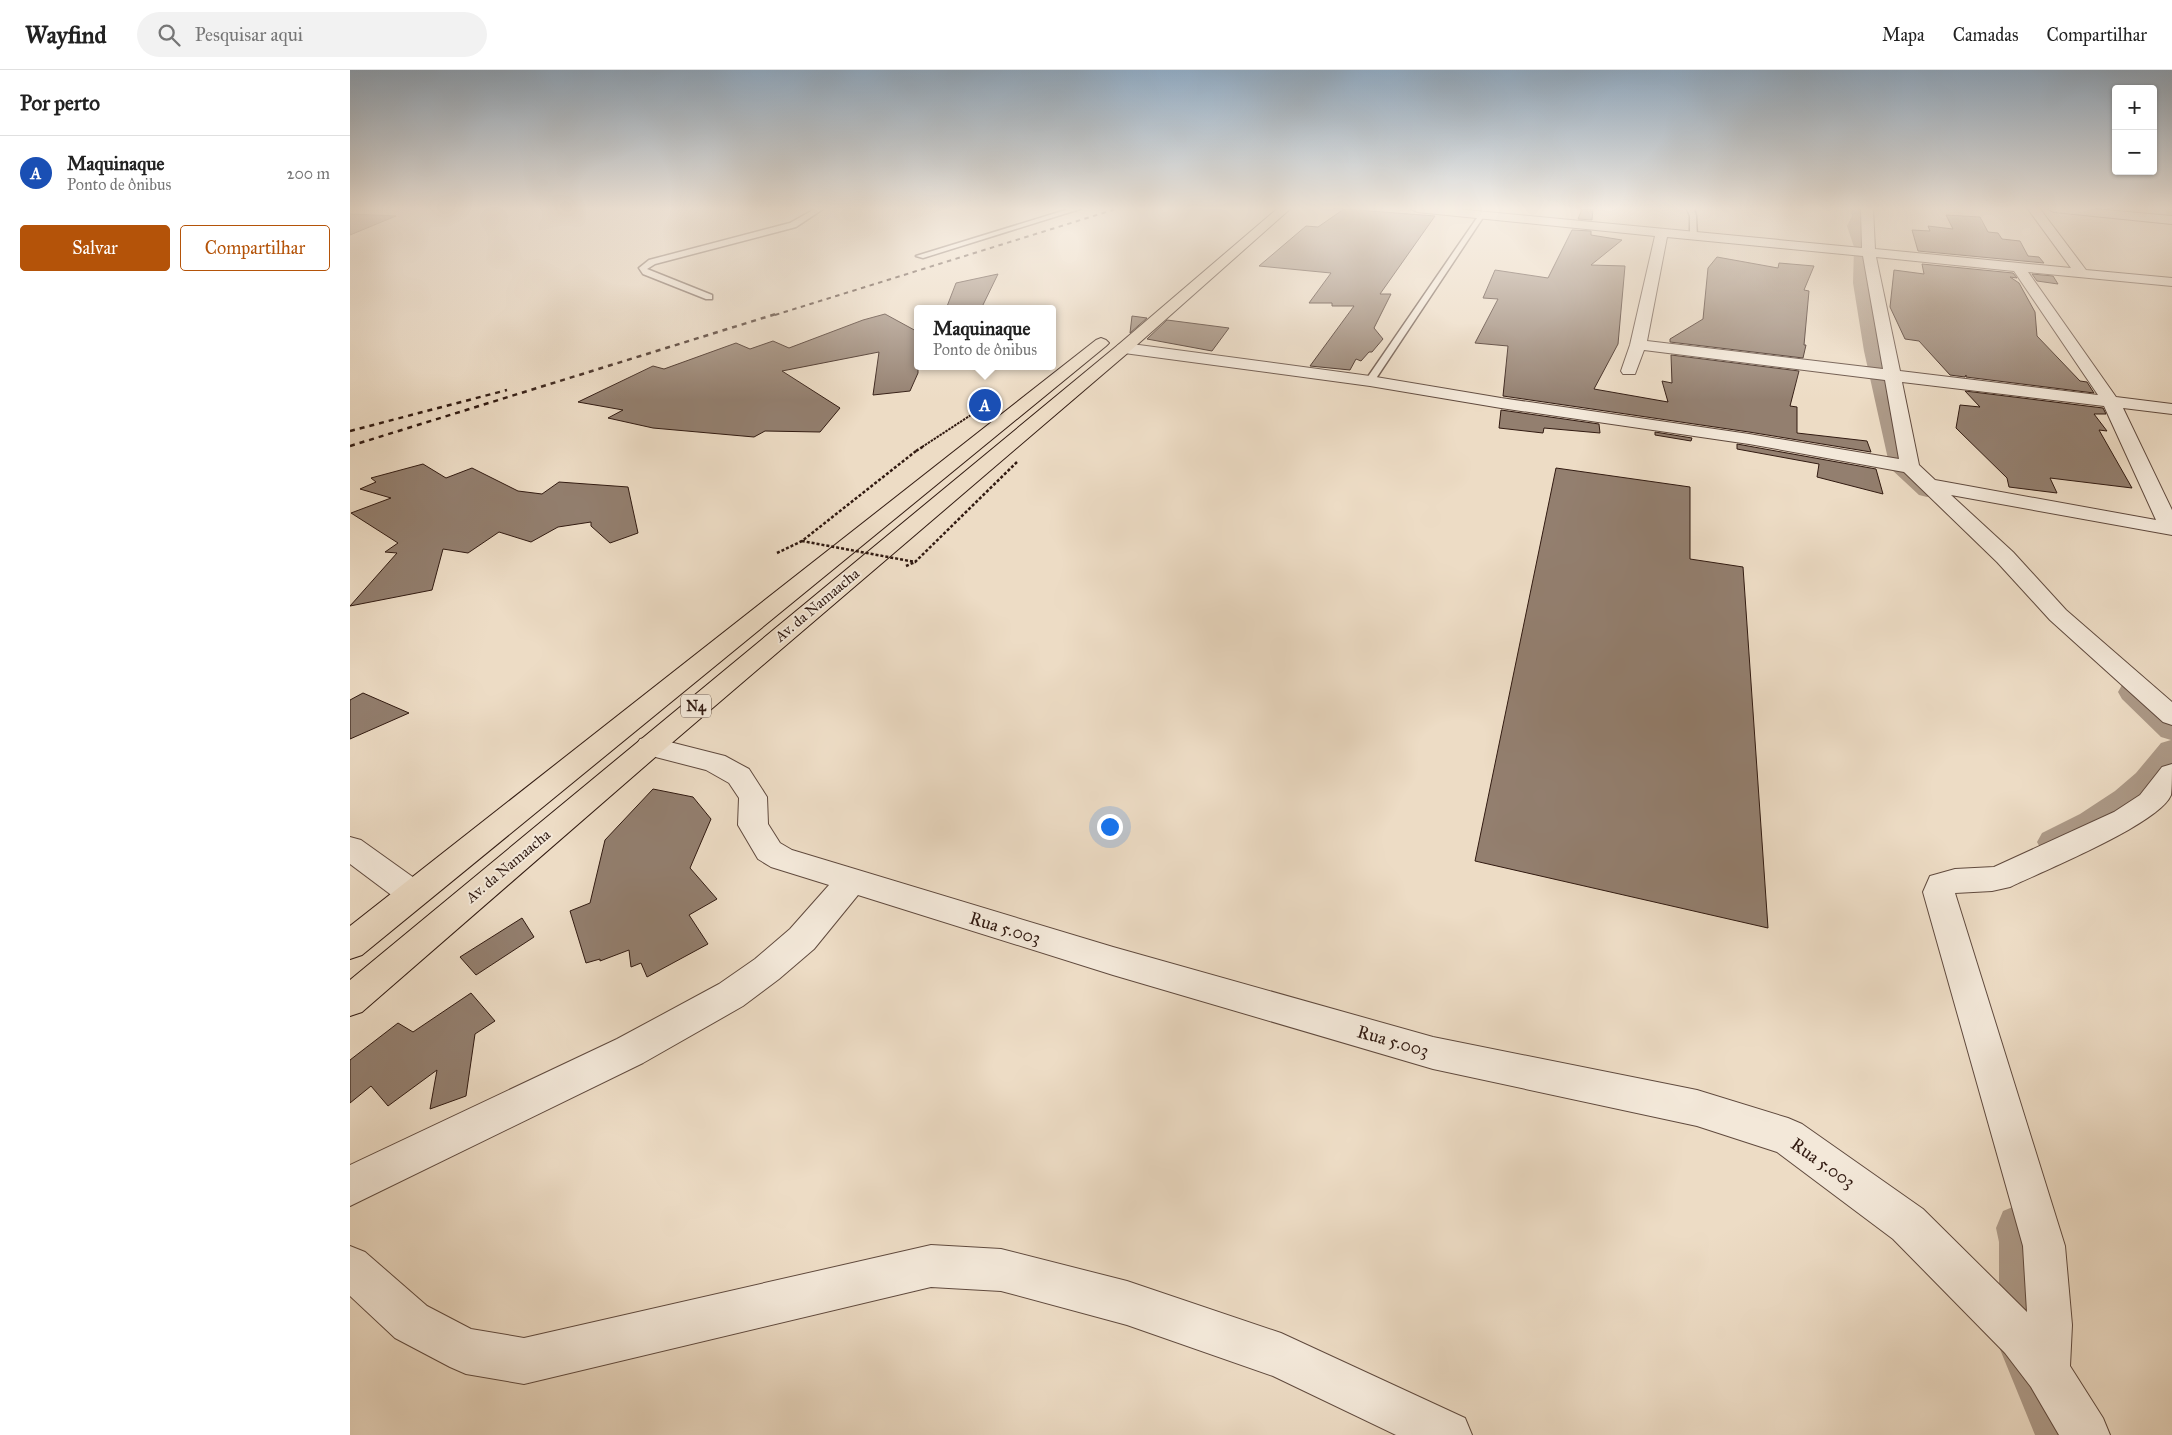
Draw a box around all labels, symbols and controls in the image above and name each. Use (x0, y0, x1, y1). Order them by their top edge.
search box (137, 12, 487, 57)
text: Wayfind (25, 20, 107, 50)
icon: search (155, 21, 183, 49)
text: Pesquisar aqui (195, 23, 303, 46)
text: Mapa (1882, 24, 1925, 46)
text: Camadas (1953, 24, 2019, 46)
text: Compartilhar (2047, 24, 2147, 46)
map controls (2112, 85, 2157, 175)
button: + (2112, 85, 2157, 130)
text: Por perto (20, 90, 100, 116)
button: − (2112, 130, 2157, 175)
text: Maquinaque (67, 152, 164, 175)
text: A (31, 164, 41, 183)
text: 200 m (287, 164, 330, 183)
text: Ponto de ônibus (67, 175, 171, 194)
button: Salvar (20, 225, 170, 271)
button: Compartilhar (180, 225, 330, 271)
popup (914, 305, 1056, 370)
text: Maquinaque (933, 317, 1030, 340)
text: Ponto de ônibus (933, 340, 1037, 359)
pin: A (969, 386, 1001, 424)
street label: Av. da Namaacha (770, 564, 863, 646)
road number: N4 (681, 694, 711, 718)
your location (1097, 814, 1123, 840)
street label: Av. da Namaacha (461, 825, 554, 907)
street label: Rua 5.003 (967, 907, 1043, 949)
street label: Rua 5.003 (1355, 1020, 1431, 1062)
street label: Rua 5.003 (1787, 1133, 1859, 1193)

